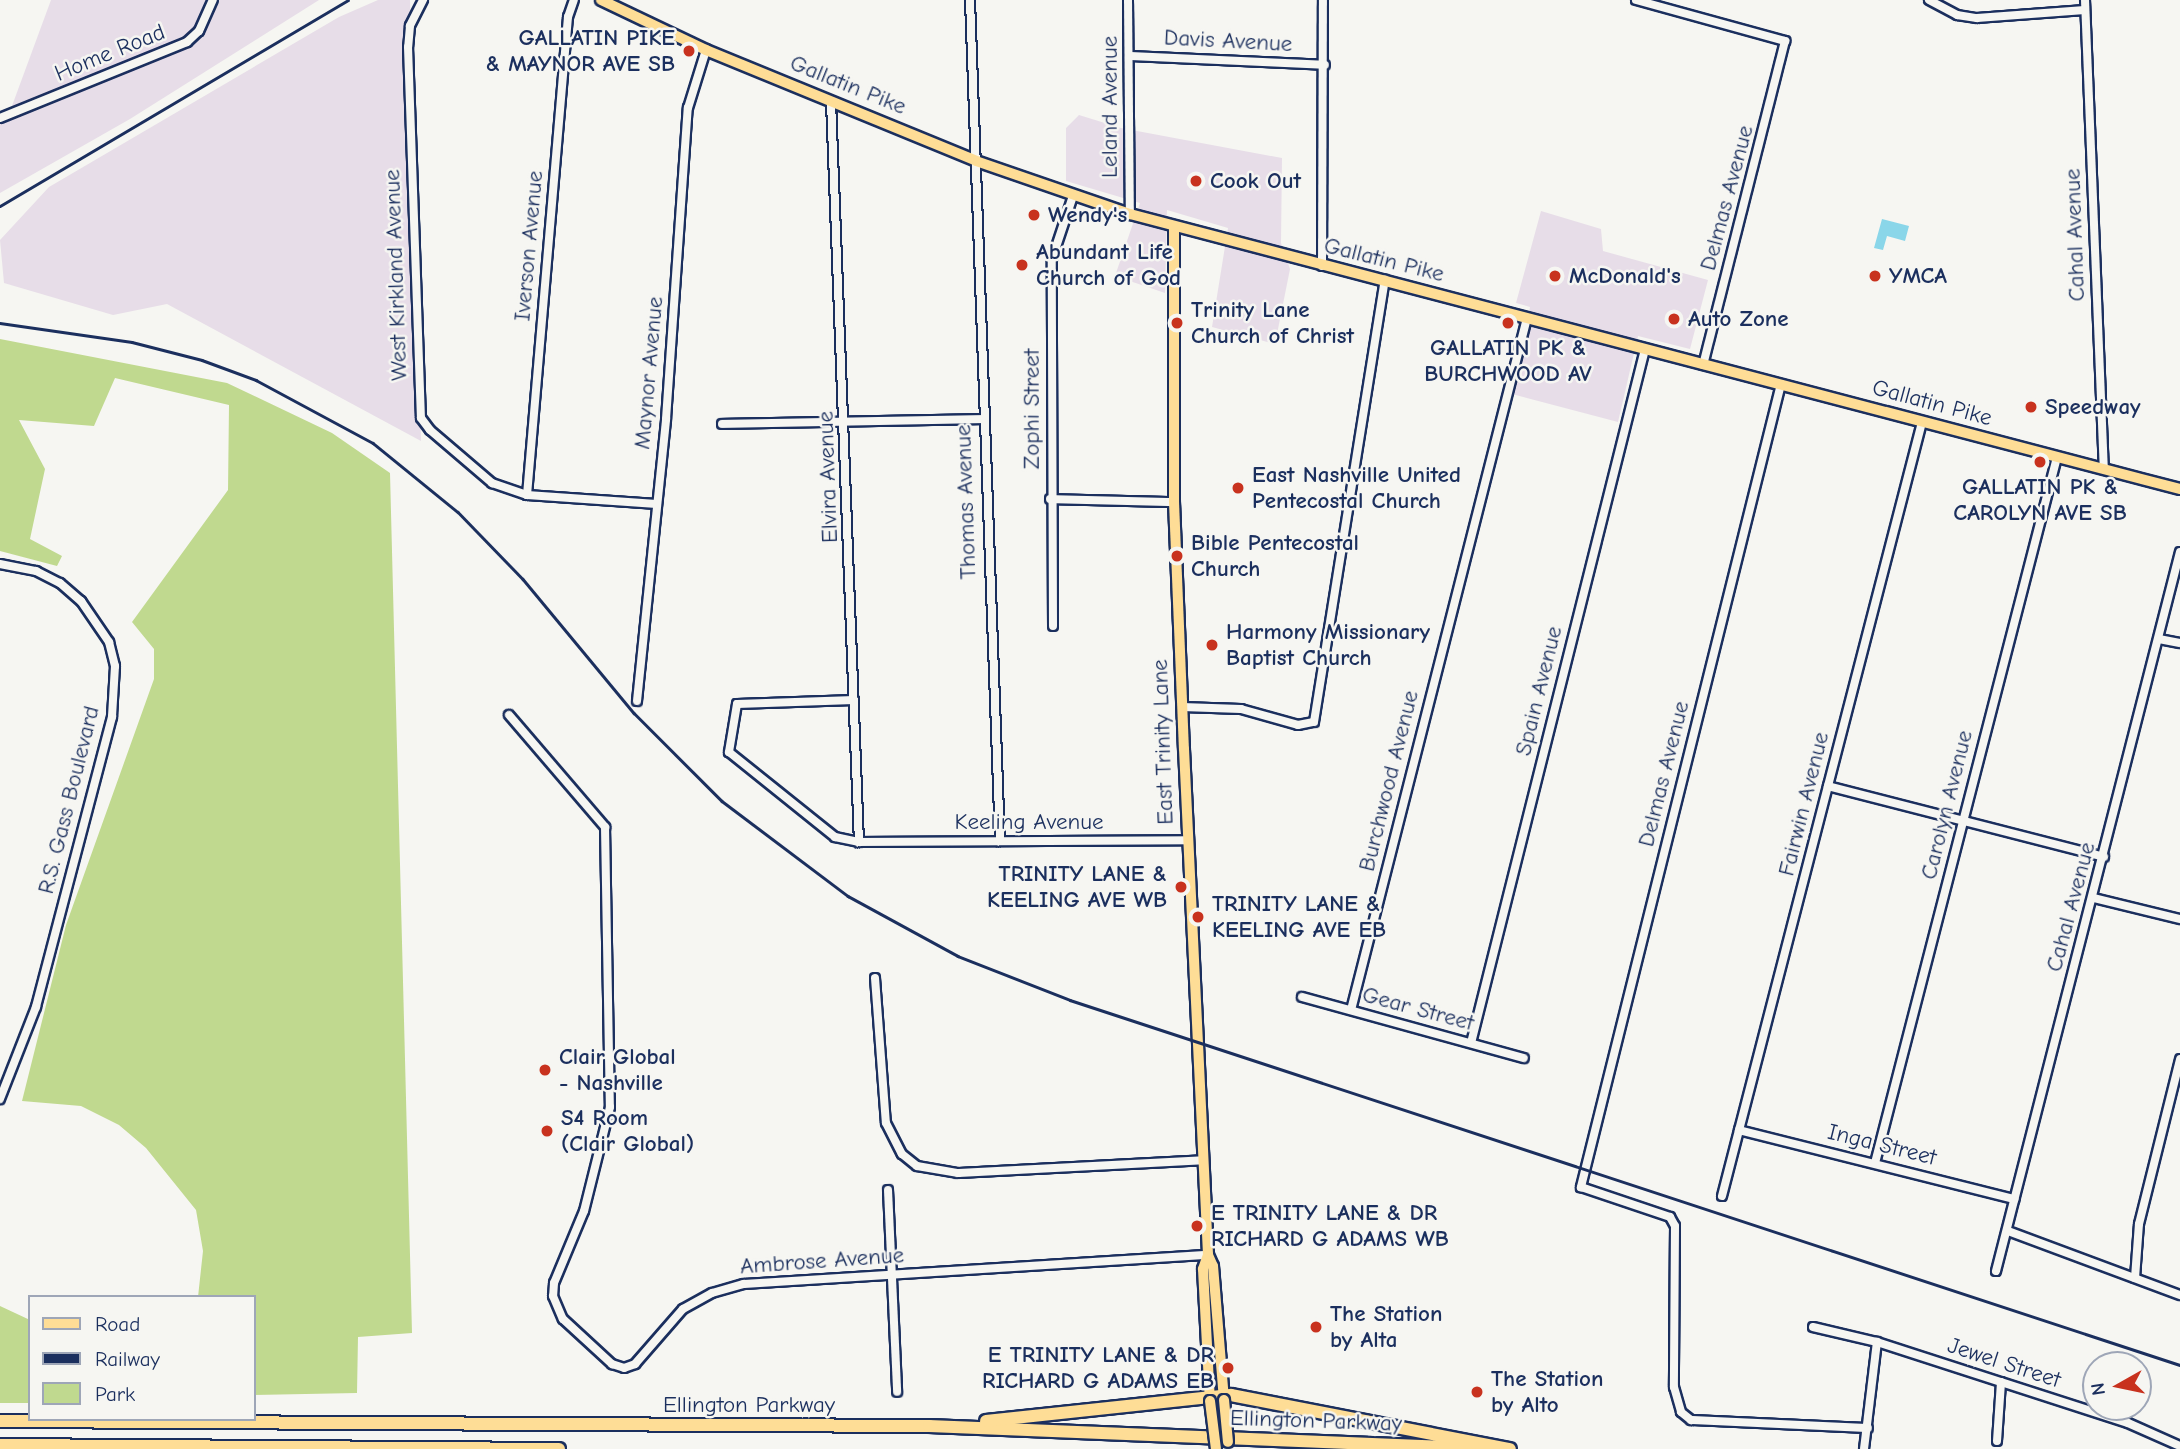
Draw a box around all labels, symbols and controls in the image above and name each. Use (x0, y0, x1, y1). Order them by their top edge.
street label: Home Road (51, 18, 169, 88)
place label: GALLATIN PIKE & MAYNOR AVE SB (486, 24, 675, 78)
street label: Davis Avenue (1163, 24, 1293, 58)
street label: Leland Avenue (1096, 36, 1124, 178)
marker: GALLATIN PIKE & MAYNOR AVE SB (681, 43, 697, 59)
street label: Gallatin Pike (786, 49, 910, 121)
street label: Delmas Avenue (1694, 122, 1760, 274)
place label: Cook Out (1210, 167, 1301, 195)
street label: Cahal Avenue (2059, 168, 2091, 302)
street label: West Kirkland Avenue (379, 169, 413, 381)
street label: Iverson Avenue (509, 170, 549, 322)
marker: Cook Out (1188, 173, 1204, 189)
place label: Wendy's (1048, 201, 1127, 229)
marker: Wendy's (1026, 207, 1042, 223)
street label: Gallatin Pike (1321, 232, 1447, 288)
place label: Abundant Life Church of God (1036, 238, 1181, 292)
marker: Abundant Life Church of God (1014, 257, 1030, 273)
place label: McDonald's (1569, 262, 1681, 290)
place label: YMCA (1889, 262, 1947, 290)
marker: McDonald's (1547, 268, 1563, 284)
marker: YMCA (1867, 268, 1883, 284)
street label: Maynor Avenue (629, 296, 669, 450)
place label: Trinity Lane Church of Christ (1191, 296, 1354, 350)
place label: Auto Zone (1688, 305, 1789, 333)
marker: Auto Zone (1666, 311, 1682, 327)
marker: Trinity Lane Church of Christ (1169, 315, 1185, 331)
marker: GALLATIN PK & BURCHWOOD AV (1500, 315, 1516, 331)
place label: GALLATIN PK & BURCHWOOD AV (1424, 334, 1592, 388)
street label: Zophi Street (1018, 349, 1046, 469)
street label: Gallatin Pike (1869, 374, 1995, 432)
place label: Speedway (2045, 393, 2141, 421)
marker: Speedway (2023, 399, 2039, 415)
street label: Elvira Avenue (812, 411, 844, 543)
street label: Thomas Avenue (950, 424, 982, 580)
marker: GALLATIN PK & CAROLYN AVE SB (2032, 454, 2048, 470)
place label: East Nashville United Pentecostal Church (1252, 461, 1461, 515)
place label: GALLATIN PK & CAROLYN AVE SB (1953, 473, 2127, 527)
marker: East Nashville United Pentecostal Church (1230, 480, 1246, 496)
place label: Bible Pentecostal Church (1191, 529, 1359, 583)
marker: Bible Pentecostal Church (1169, 548, 1185, 564)
place label: Harmony Missionary Baptist Church (1226, 618, 1430, 672)
street label: Spain Avenue (1510, 623, 1568, 759)
marker: Harmony Missionary Baptist Church (1204, 637, 1220, 653)
street label: East Trinity Lane (1146, 659, 1180, 825)
street label: Burchwood Avenue (1353, 688, 1425, 874)
street label: Delmas Avenue (1633, 698, 1695, 850)
street label: R.S. Gass Boulevard (32, 703, 106, 897)
street label: Carolyn Avenue (1915, 728, 1979, 882)
street label: Fairwin Avenue (1773, 729, 1835, 879)
street label: Keeling Avenue (955, 808, 1103, 836)
street label: Cahal Avenue (2040, 839, 2102, 975)
place label: TRINITY LANE & KEELING AVE WB (987, 860, 1167, 914)
marker: TRINITY LANE & KEELING AVE WB (1173, 879, 1189, 895)
place label: TRINITY LANE & KEELING AVE EB (1212, 890, 1386, 944)
marker: TRINITY LANE & KEELING AVE EB (1190, 909, 1206, 925)
street label: Gear Street (1359, 981, 1477, 1037)
place label: Clair Global - Nashville (559, 1043, 676, 1097)
marker: Clair Global - Nashville (537, 1062, 553, 1078)
place label: S4 Room (Clair Global) (561, 1104, 694, 1158)
street label: Inga Street (1825, 1118, 1939, 1172)
marker: S4 Room (Clair Global) (539, 1123, 555, 1139)
place label: E TRINITY LANE & DR RICHARD G ADAMS WB (1211, 1199, 1449, 1253)
marker: E TRINITY LANE & DR RICHARD G ADAMS WB (1189, 1218, 1205, 1234)
street label: Ambrose Avenue (739, 1242, 905, 1280)
legend (28, 1295, 256, 1421)
place label: The Station by Alta (1330, 1300, 1442, 1354)
text: Road (95, 1312, 140, 1336)
marker: The Station by Alta (1308, 1319, 1324, 1335)
street label: Jewel Street (1944, 1332, 2064, 1394)
place label: E TRINITY LANE & DR RICHARD G ADAMS EB (982, 1341, 1214, 1395)
text: Railway (95, 1347, 160, 1371)
north arrow (2082, 1351, 2152, 1421)
marker: E TRINITY LANE & DR RICHARD G ADAMS EB (1220, 1360, 1236, 1376)
place label: The Station by Alto (1491, 1365, 1603, 1419)
text: N (2086, 1381, 2110, 1397)
text: Park (95, 1382, 135, 1406)
marker: The Station by Alto (1469, 1384, 1485, 1400)
street label: Ellington Parkway (663, 1391, 835, 1419)
street label: Ellington Parkway (1230, 1404, 1402, 1438)

